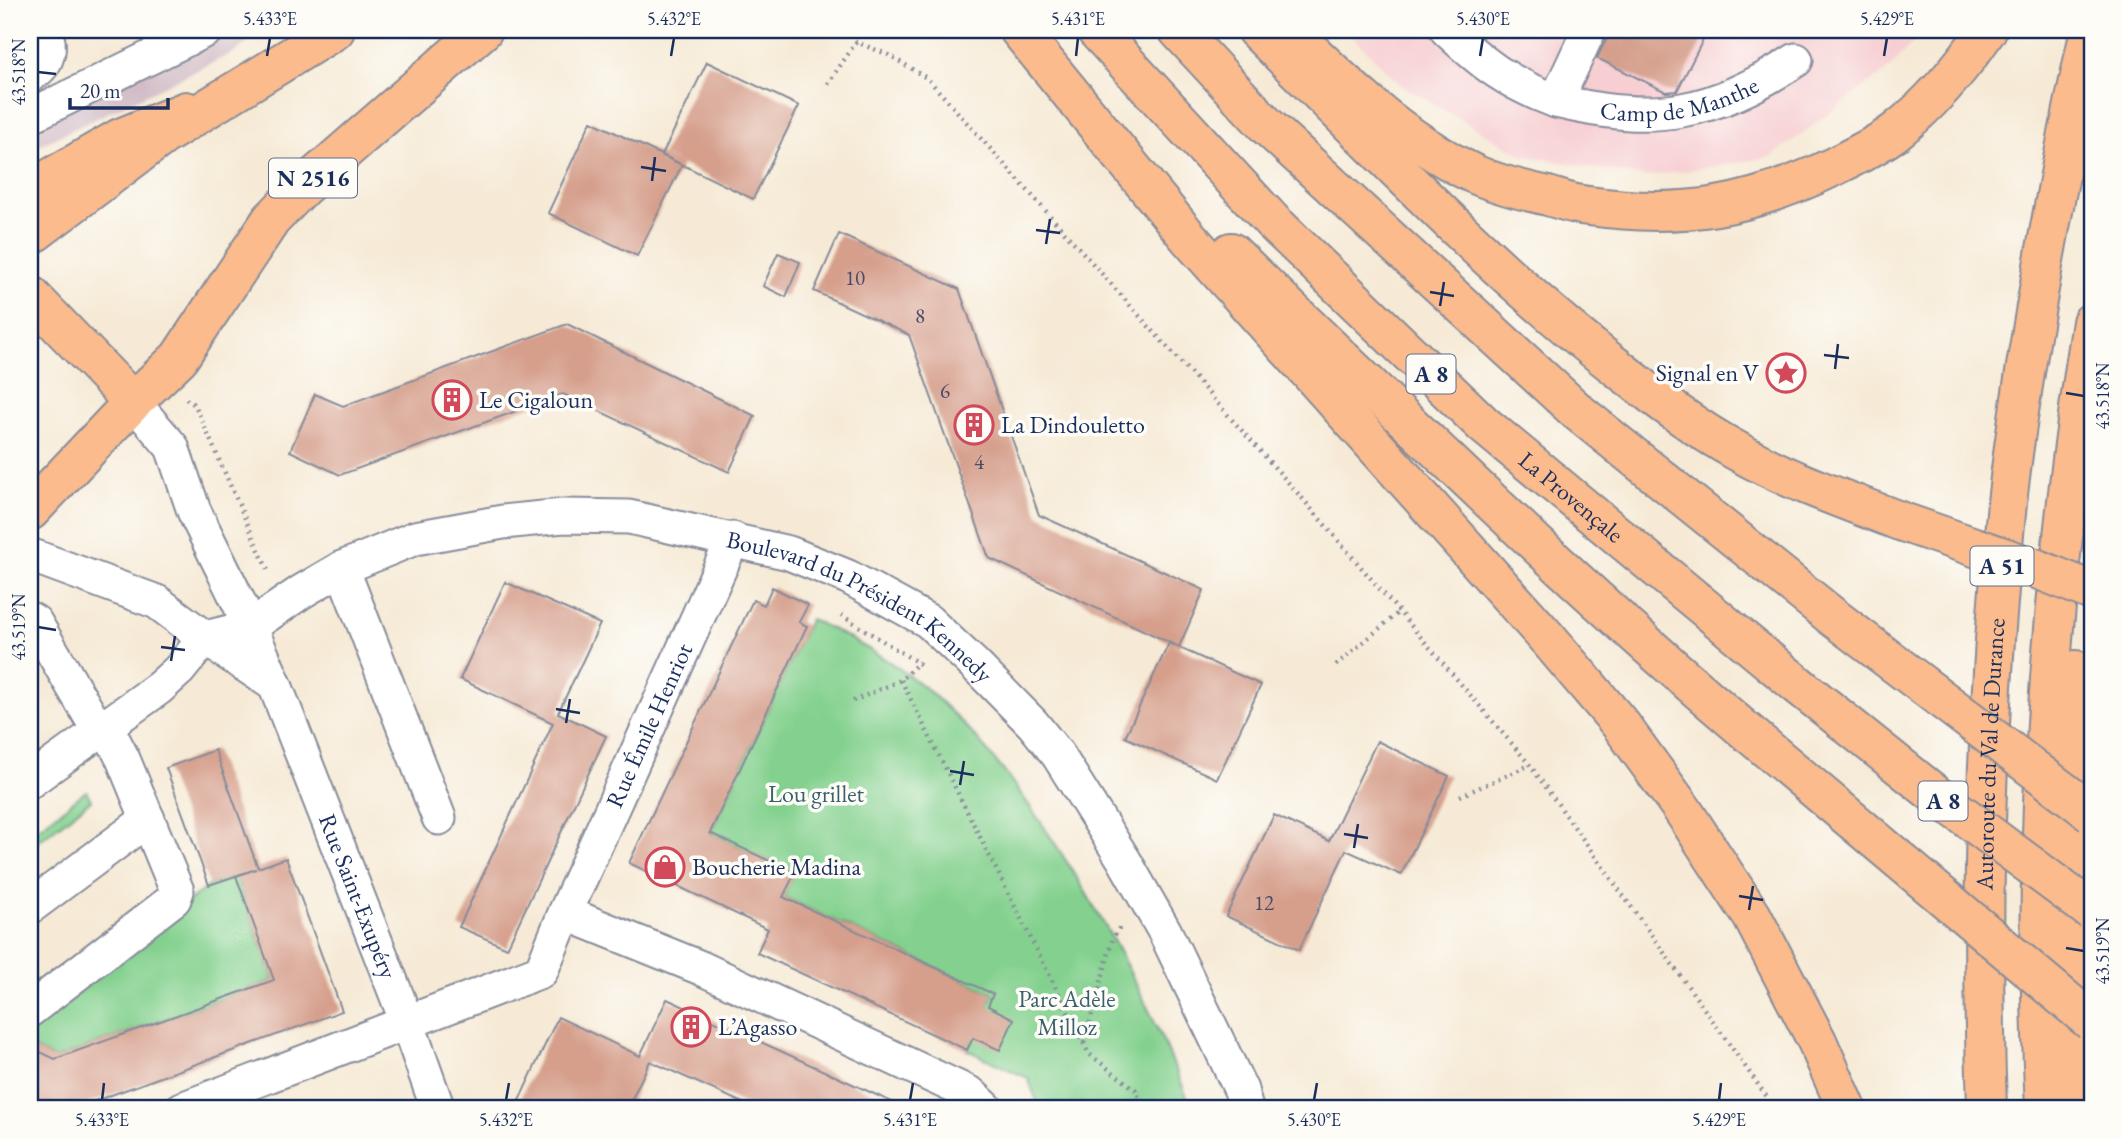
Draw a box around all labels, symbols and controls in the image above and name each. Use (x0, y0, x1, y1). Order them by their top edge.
text: 5.433°E (243, 7, 297, 30)
text: 5.432°E (647, 7, 701, 30)
text: 5.431°E (1051, 7, 1105, 30)
text: 5.430°E (1456, 7, 1510, 30)
text: 5.429°E (1860, 7, 1914, 30)
text: 43.518°N (7, 38, 30, 105)
scale bar (70, 66, 168, 110)
street label: Camp de Manthe (1598, 69, 1763, 128)
text: 20 m (80, 77, 121, 104)
road number: N 2516 (269, 158, 357, 197)
house number: 10 (845, 264, 865, 291)
house number: 8 (915, 302, 925, 329)
place icon: Signal en V (1765, 352, 1807, 394)
road number: A 8 (1406, 354, 1456, 394)
place label: Signal en V (1656, 357, 1760, 388)
text: 43.518°N (2091, 362, 2114, 429)
house number: 6 (940, 377, 950, 404)
building icon: Le Cigaloun (431, 379, 473, 421)
place label: Le Cigaloun (479, 384, 593, 415)
building icon: La Dindouletto (953, 404, 995, 446)
place label: La Dindouletto (1001, 409, 1145, 440)
street label: La Provençale (1512, 444, 1630, 549)
house number: 4 (974, 448, 985, 475)
street label: Boulevard du Président Kennedy (724, 523, 1000, 689)
road number: A 51 (1970, 546, 2034, 586)
text: 43.519°N (7, 593, 30, 660)
street label: Autoroute du Val de Durance (1969, 617, 2012, 892)
street label: Rue Émile Henriot (598, 638, 699, 812)
park label: Lou grillet (768, 778, 865, 809)
road number: A 8 (1918, 782, 1968, 820)
street label: Rue Saint-Exupéry (312, 809, 405, 983)
shop icon: Boucherie Madina (644, 846, 686, 888)
place label: Boucherie Madina (692, 851, 862, 882)
house number: 12 (1254, 889, 1274, 916)
text: 43.519°N (2091, 917, 2114, 984)
park label: Parc Adèle Milloz (1018, 983, 1116, 1042)
building icon: L’Agasso (670, 1006, 712, 1048)
place label: L’Agasso (718, 1011, 798, 1042)
text: 5.433°E (75, 1108, 129, 1131)
text: 5.432°E (479, 1108, 533, 1131)
text: 5.431°E (883, 1108, 937, 1131)
text: 5.430°E (1287, 1108, 1341, 1131)
text: 5.429°E (1692, 1108, 1746, 1131)

